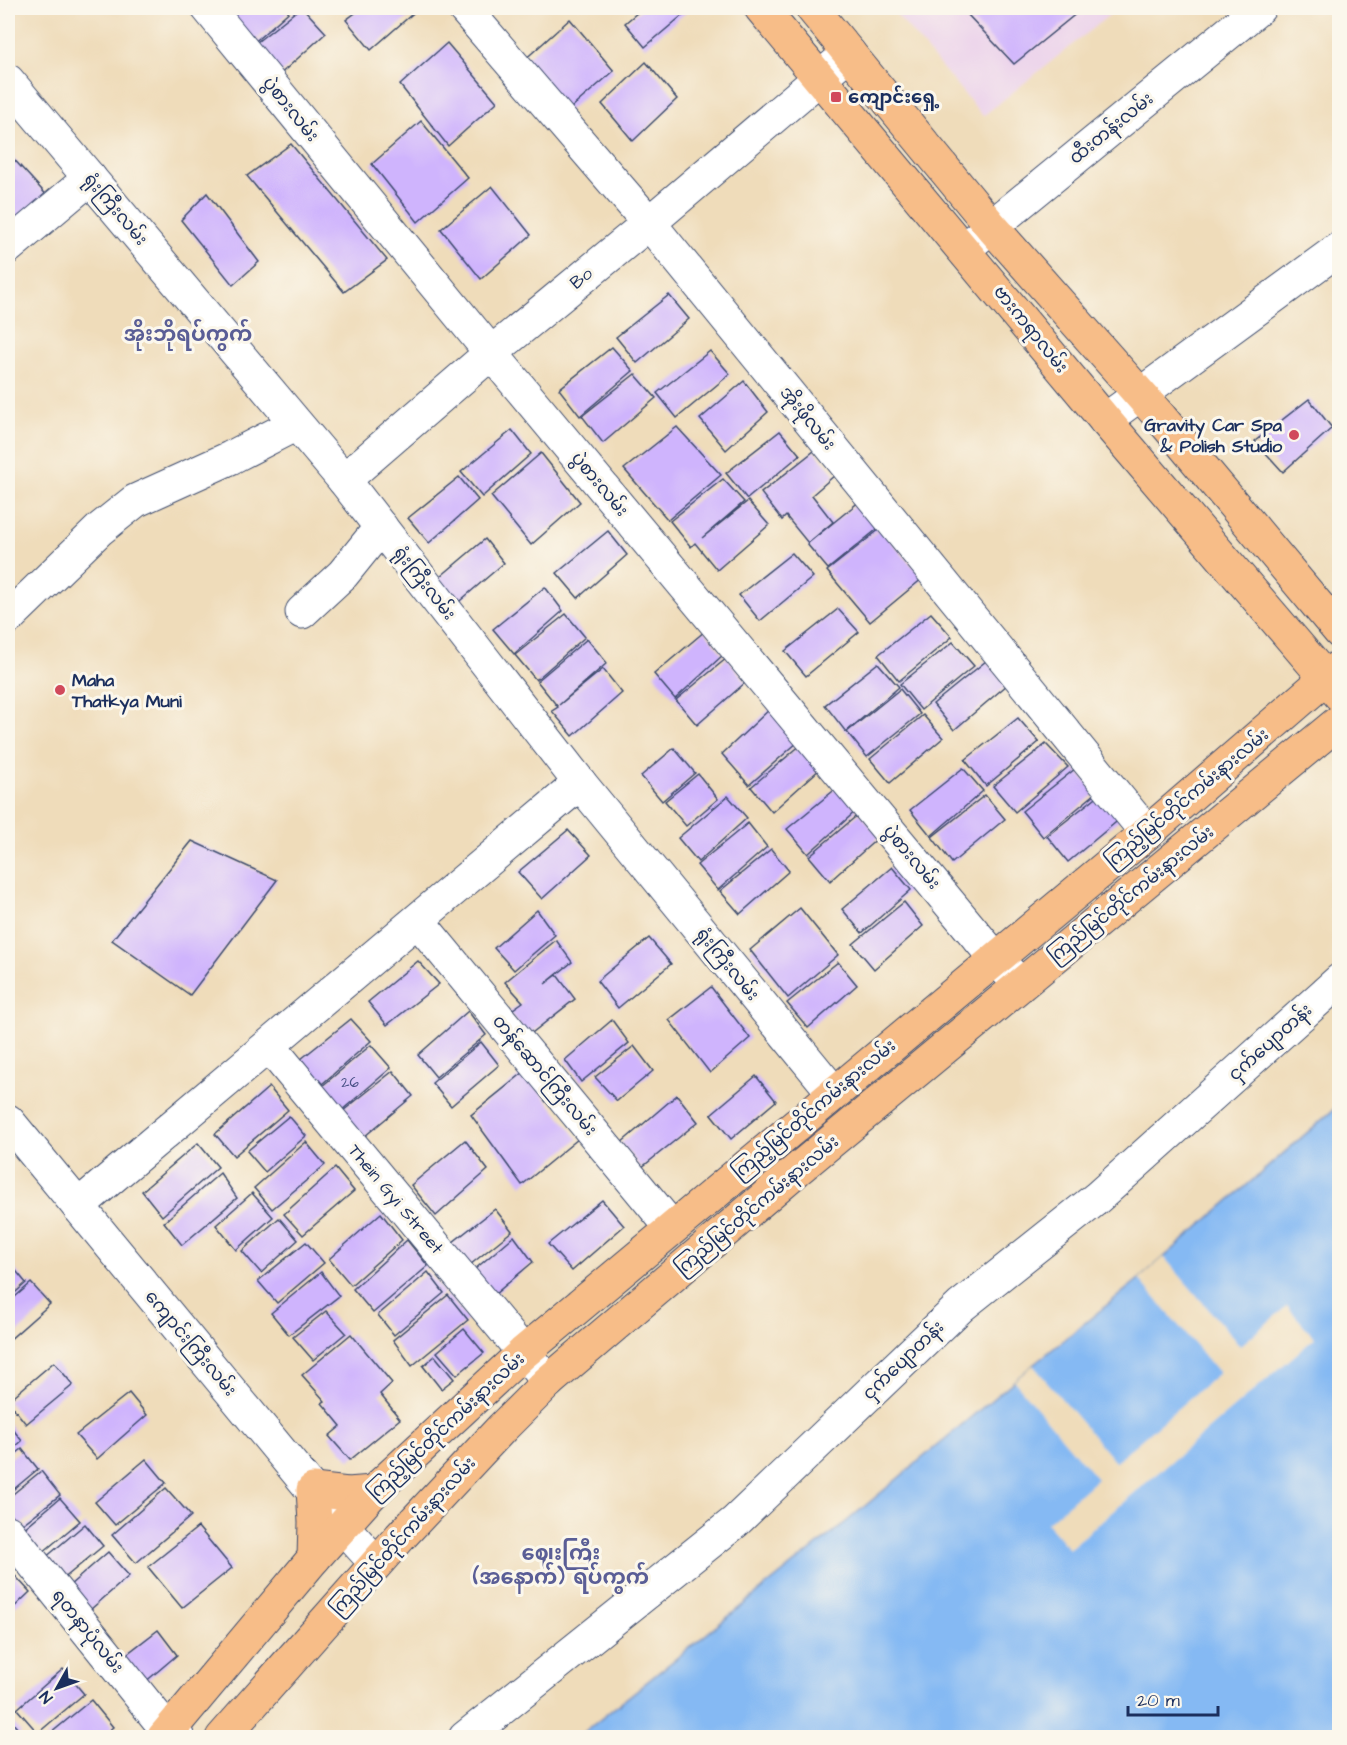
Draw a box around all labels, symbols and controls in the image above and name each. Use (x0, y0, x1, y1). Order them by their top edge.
street label: ပွဲစားလမ်း (255, 71, 325, 149)
place label: ကျောင်းရှေ့ (848, 85, 940, 112)
street label: ထီးတန်းလမ်း (1063, 85, 1160, 172)
marker: ကျောင်းရှေ့ (829, 90, 843, 104)
street label: ရုံးကြီးလမ်း (76, 166, 155, 252)
street label: Bo (565, 261, 598, 295)
street label: ဗားကရာလမ်း (986, 280, 1074, 380)
district label: အိုးဘိုရပ်ကွက် (124, 318, 252, 351)
street label: အိုးဖိုလမ်း (772, 380, 843, 457)
place label: Gravity Car Spa & Polish Studio (1144, 413, 1283, 459)
marker: Gravity Car Spa & Polish Studio (1287, 428, 1301, 442)
street label: ပွဲစားလမ်း (564, 446, 635, 523)
street label: ရုံးကြီးလမ်း (386, 540, 463, 627)
place label: Maha Thatkya Muni (71, 668, 182, 715)
marker: Maha Thatkya Muni (53, 683, 67, 697)
street label: ကြည့်မြင်တိုင်ကမ်းနားလမ်း (1099, 721, 1276, 876)
street label: ကြည်မြင်တိုင်ကမ်းနားလမ်း (1042, 818, 1221, 971)
street label: ပွဲစားလမ်း (876, 819, 947, 896)
street label: ရုံးကြီးလမ်း (689, 921, 766, 1008)
street label: ငှက်ပျောတန်း (1222, 997, 1319, 1088)
street label: တန်ဆောင်ကြီးလမ်း (485, 1008, 604, 1142)
street label: ကြည့်မြင်တိုင်ကမ်းနားလမ်း (726, 1032, 903, 1187)
house number: 26 (341, 1072, 360, 1093)
street label: ကြည်မြင်တိုင်ကမ်းနားလမ်း (669, 1128, 846, 1283)
street label: Thein Gyi Street (341, 1139, 450, 1261)
street label: ကျောင်းကြီးလမ်း (137, 1284, 244, 1403)
street label: ငှက်ပျောတန်း (856, 1314, 951, 1407)
street label: ကြည့်မြင်တိုင်ကမ်းနားလမ်း (361, 1345, 532, 1507)
street label: ကြည်မြင်တိုင်ကမ်းနားလမ်း (324, 1450, 483, 1623)
district label: ဈေးကြီး (အနောက်) ရပ်ကွက် (472, 1538, 649, 1594)
street label: ရတနာပုံလမ်း (44, 1583, 130, 1680)
north arrow (27, 1658, 87, 1718)
scale bar (1128, 1679, 1218, 1717)
text: N (35, 1686, 58, 1708)
text: 20 m (1137, 1688, 1180, 1713)

